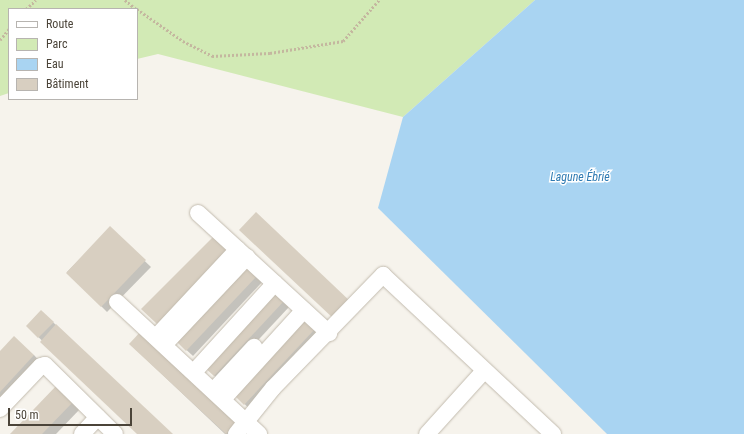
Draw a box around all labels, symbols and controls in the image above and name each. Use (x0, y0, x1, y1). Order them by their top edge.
legend (8, 8, 138, 100)
text: Route (46, 17, 73, 31)
text: Parc (46, 37, 67, 51)
text: Eau (46, 57, 64, 71)
text: Bâtiment (46, 77, 89, 91)
water label: Lagune Ébrié (550, 171, 610, 185)
scale bar (10, 400, 134, 426)
text: 50 m (15, 408, 39, 422)

